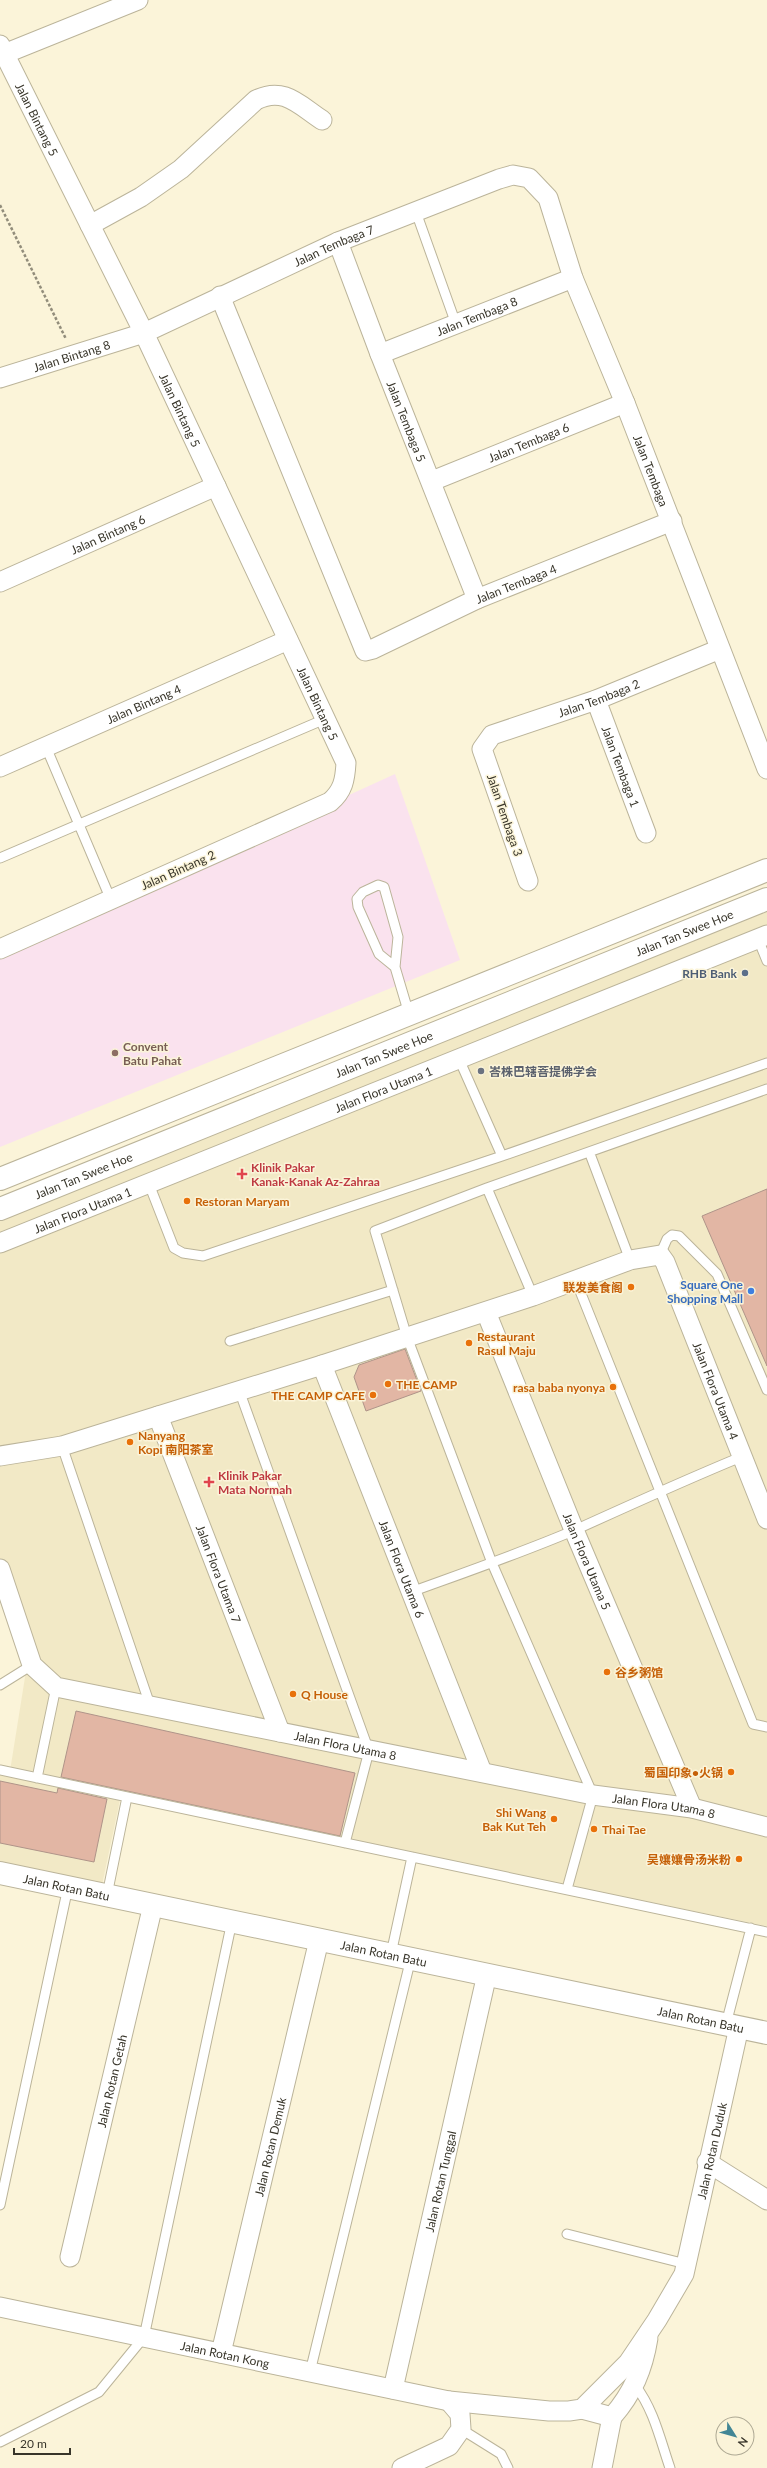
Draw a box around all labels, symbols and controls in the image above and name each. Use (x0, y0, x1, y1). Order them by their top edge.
street label: Jalan Bintang 5 (13, 80, 62, 158)
street label: Jalan Tembaga 7 (291, 221, 376, 269)
street label: Jalan Tembaga 8 (434, 293, 519, 339)
street label: Jalan Bintang 8 (31, 337, 112, 375)
street label: Jalan Bintang 5 (156, 371, 204, 449)
street label: Jalan Tembaga 5 (384, 379, 429, 464)
street label: Jalan Tembaga 6 (486, 419, 571, 465)
street label: Jalan Tembaga (630, 432, 672, 509)
street label: Jalan Bintang 6 (68, 511, 147, 557)
street label: Jalan Tembaga 4 (473, 561, 559, 606)
street label: Jalan Bintang 5 (294, 664, 342, 743)
street label: Jalan Tembaga 2 (556, 675, 642, 720)
street label: Jalan Bintang 4 (104, 681, 183, 727)
street label: Jalan Tembaga 1 (599, 724, 643, 809)
street label: Jalan Tembaga 3 (484, 772, 526, 858)
street label: Jalan Bintang 2 (139, 847, 217, 893)
street label: Jalan Tan Swee Hoe (633, 906, 735, 959)
place label: RHB Bank (682, 966, 738, 981)
marker: RHB Bank (740, 968, 750, 978)
street label: Jalan Tan Swee Hoe (333, 1027, 435, 1080)
place label: Convent Batu Pahat (123, 1039, 182, 1068)
marker: Convent Batu Pahat (110, 1048, 120, 1058)
street label: Jalan Flora Utama 1 (332, 1063, 434, 1115)
place label: 峇株巴辖菩提佛学会 (489, 1064, 597, 1079)
marker: 峇株巴辖菩提佛学会 (476, 1066, 486, 1076)
street label: Jalan Tan Swee Hoe (32, 1149, 135, 1202)
place label: Klinik Pakar Kanak-Kanak Az-Zahraa (251, 1160, 380, 1189)
marker: Klinik Pakar Kanak-Kanak Az-Zahraa (236, 1168, 248, 1180)
street label: Jalan Flora Utama 1 (32, 1183, 134, 1236)
place label: Restoran Maryam (195, 1194, 290, 1209)
marker: Restoran Maryam (182, 1196, 192, 1206)
place label: Square One Shopping Mall (667, 1277, 744, 1306)
place label: 联发美食阁 (563, 1280, 623, 1295)
marker: 联发美食阁 (626, 1282, 636, 1292)
marker: Square One Shopping Mall (746, 1286, 756, 1296)
place label: Restaurant Rasul Maju (477, 1329, 536, 1358)
marker: Restaurant Rasul Maju (464, 1338, 474, 1348)
street label: Jalan Flora Utama 4 (690, 1340, 742, 1442)
place label: THE CAMP (396, 1377, 458, 1392)
marker: THE CAMP (383, 1379, 393, 1389)
place label: rasa baba nyonya (513, 1380, 605, 1395)
marker: rasa baba nyonya (608, 1382, 618, 1392)
place label: THE CAMP CAFE (271, 1388, 365, 1403)
marker: THE CAMP CAFE (368, 1390, 378, 1400)
place label: Nanyang Kopi 南阳茶室 (138, 1428, 213, 1457)
marker: Nanyang Kopi 南阳茶室 (125, 1437, 135, 1447)
place label: Klinik Pakar Mata Normah (218, 1468, 292, 1497)
marker: Klinik Pakar Mata Normah (203, 1476, 215, 1488)
street label: Jalan Flora Utama 5 (560, 1510, 614, 1612)
street label: Jalan Flora Utama 6 (376, 1518, 428, 1620)
street label: Jalan Flora Utama 7 (193, 1522, 245, 1625)
place label: 谷乡粥馆 (615, 1665, 663, 1680)
marker: 谷乡粥馆 (602, 1667, 612, 1677)
place label: Q House (301, 1687, 349, 1702)
marker: Q House (288, 1689, 298, 1699)
street label: Jalan Flora Utama 8 (293, 1728, 398, 1763)
place label: 蜀国印象•火锅 (644, 1765, 723, 1780)
marker: 蜀国印象•火锅 (726, 1767, 736, 1777)
street label: Jalan Flora Utama 8 (611, 1790, 717, 1821)
place label: Shi Wang Bak Kut Teh (482, 1805, 547, 1834)
marker: Shi Wang Bak Kut Teh (549, 1814, 559, 1824)
place label: Thai Tae (602, 1822, 647, 1837)
marker: Thai Tae (589, 1824, 599, 1834)
place label: 吴孃孃骨汤米粉 (647, 1852, 731, 1867)
marker: 吴孃孃骨汤米粉 (734, 1854, 744, 1864)
street label: Jalan Rotan Batu (22, 1871, 111, 1903)
street label: Jalan Rotan Batu (339, 1937, 428, 1969)
street label: Jalan Rotan Batu (656, 2003, 745, 2036)
street label: Jalan Rotan Getah (93, 2033, 130, 2129)
street label: Jalan Rotan Demuk (251, 2095, 289, 2198)
street label: Jalan Rotan Duduk (693, 2100, 730, 2200)
street label: Jalan Rotan Tunggal (421, 2129, 459, 2233)
street label: Jalan Rotan Kong (179, 2338, 271, 2371)
north arrow (715, 2416, 755, 2456)
scale bar (14, 2430, 70, 2456)
text: N (736, 2435, 751, 2450)
text: 20 m (20, 2436, 47, 2451)

